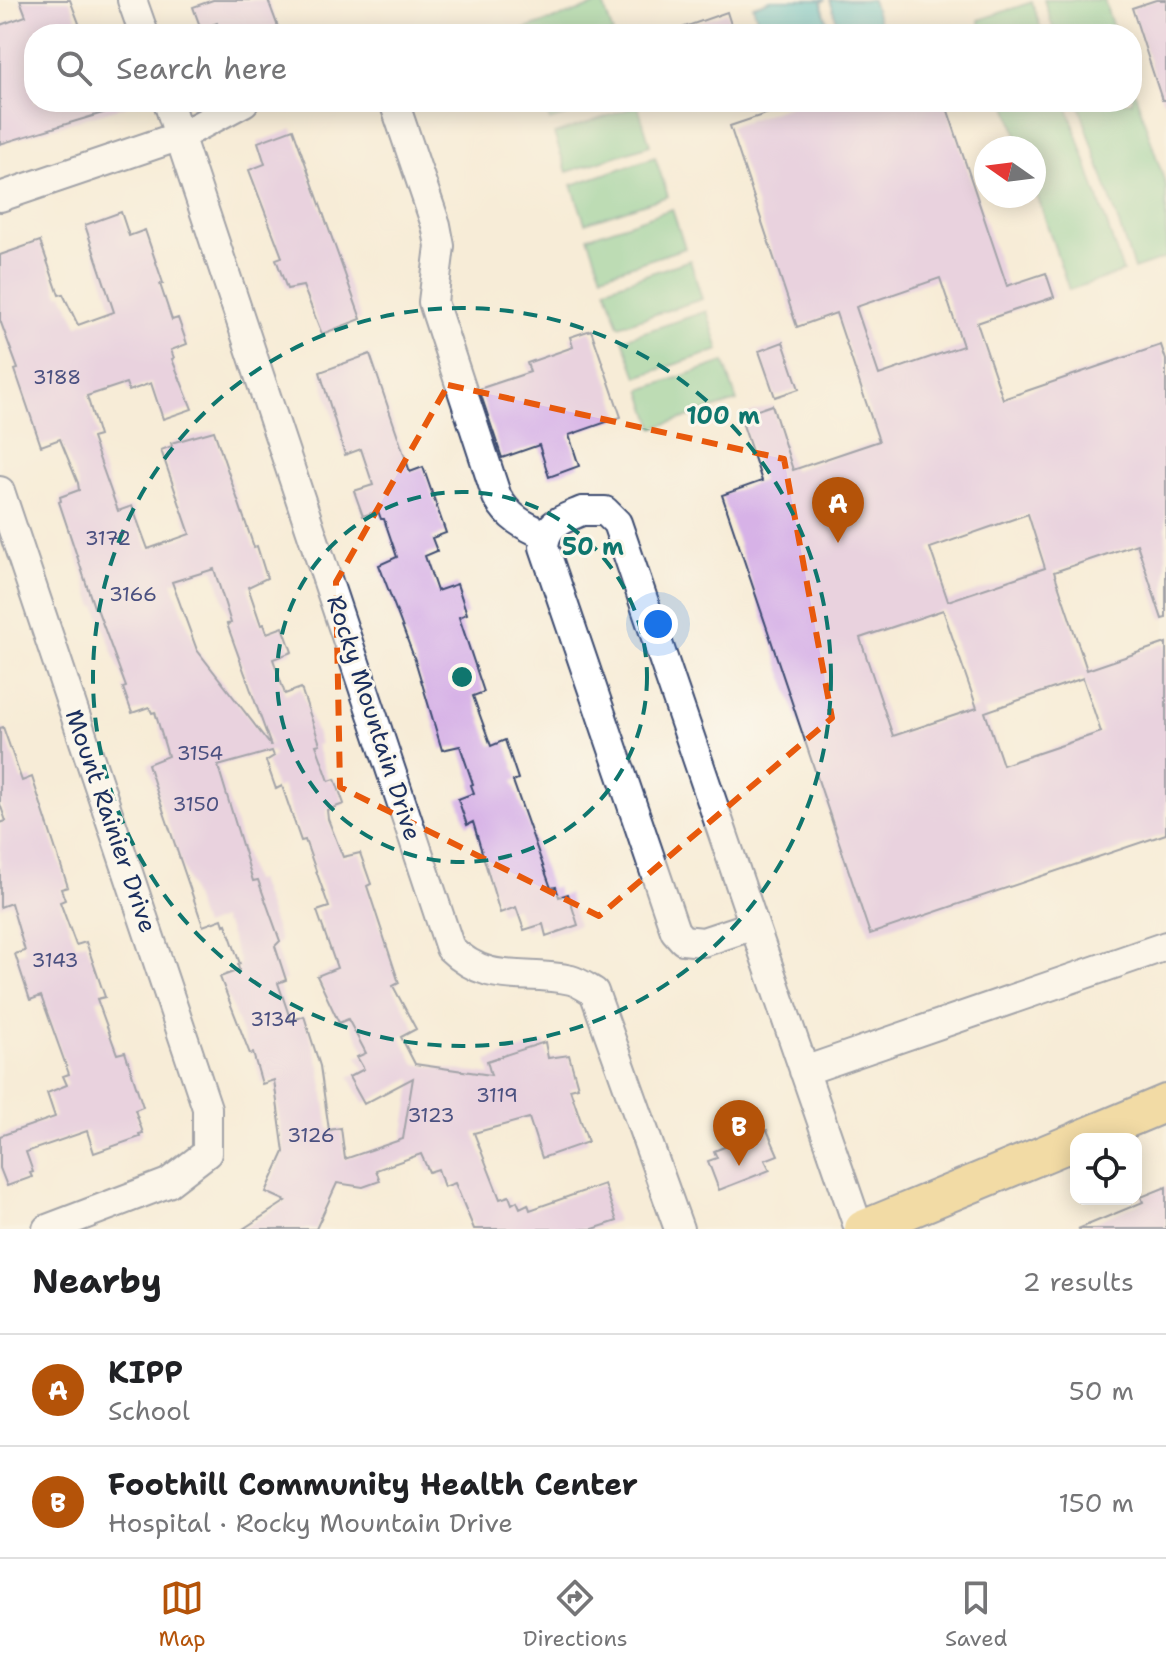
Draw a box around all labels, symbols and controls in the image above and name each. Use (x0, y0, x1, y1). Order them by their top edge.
search box (24, 24, 1142, 112)
icon: search (52, 46, 96, 90)
text: Search here (116, 48, 287, 89)
north arrow (974, 136, 1046, 208)
house number: 3188 (33, 364, 81, 390)
text: 100 m (686, 400, 760, 432)
pin: A (812, 477, 864, 543)
house number: 3172 (85, 525, 131, 551)
text: 50 m (562, 531, 624, 563)
house number: 3166 (109, 581, 157, 607)
street label: Rocky Mountain Drive (319, 591, 429, 845)
your location (638, 604, 678, 644)
centre of rings (448, 663, 476, 691)
street label: Mount Rainier Drive (58, 705, 164, 937)
house number: 3154 (177, 740, 223, 766)
house number: 3150 (172, 791, 220, 817)
house number: 3143 (31, 947, 79, 973)
house number: 3134 (250, 1006, 298, 1032)
house number: 3119 (476, 1082, 518, 1108)
pin: B (713, 1100, 765, 1166)
house number: 3123 (407, 1102, 455, 1128)
house number: 3126 (287, 1122, 335, 1148)
map controls (1070, 1133, 1142, 1205)
button: locate (1070, 1133, 1142, 1205)
text: Nearby (32, 1258, 162, 1304)
text: 2 results (1022, 1264, 1134, 1299)
text: KIPP (108, 1352, 183, 1393)
text: A (48, 1373, 68, 1408)
text: 50 m (1069, 1373, 1134, 1408)
text: School (108, 1393, 190, 1428)
text: Foothill Community Health Center (108, 1464, 638, 1505)
text: B (50, 1485, 66, 1520)
text: 150 m (1058, 1485, 1134, 1520)
text: Hospital · Rocky Mountain Drive (108, 1505, 513, 1540)
tab: Map (159, 1576, 206, 1653)
tab: Directions (523, 1576, 628, 1653)
tab: Saved (945, 1576, 1007, 1653)

